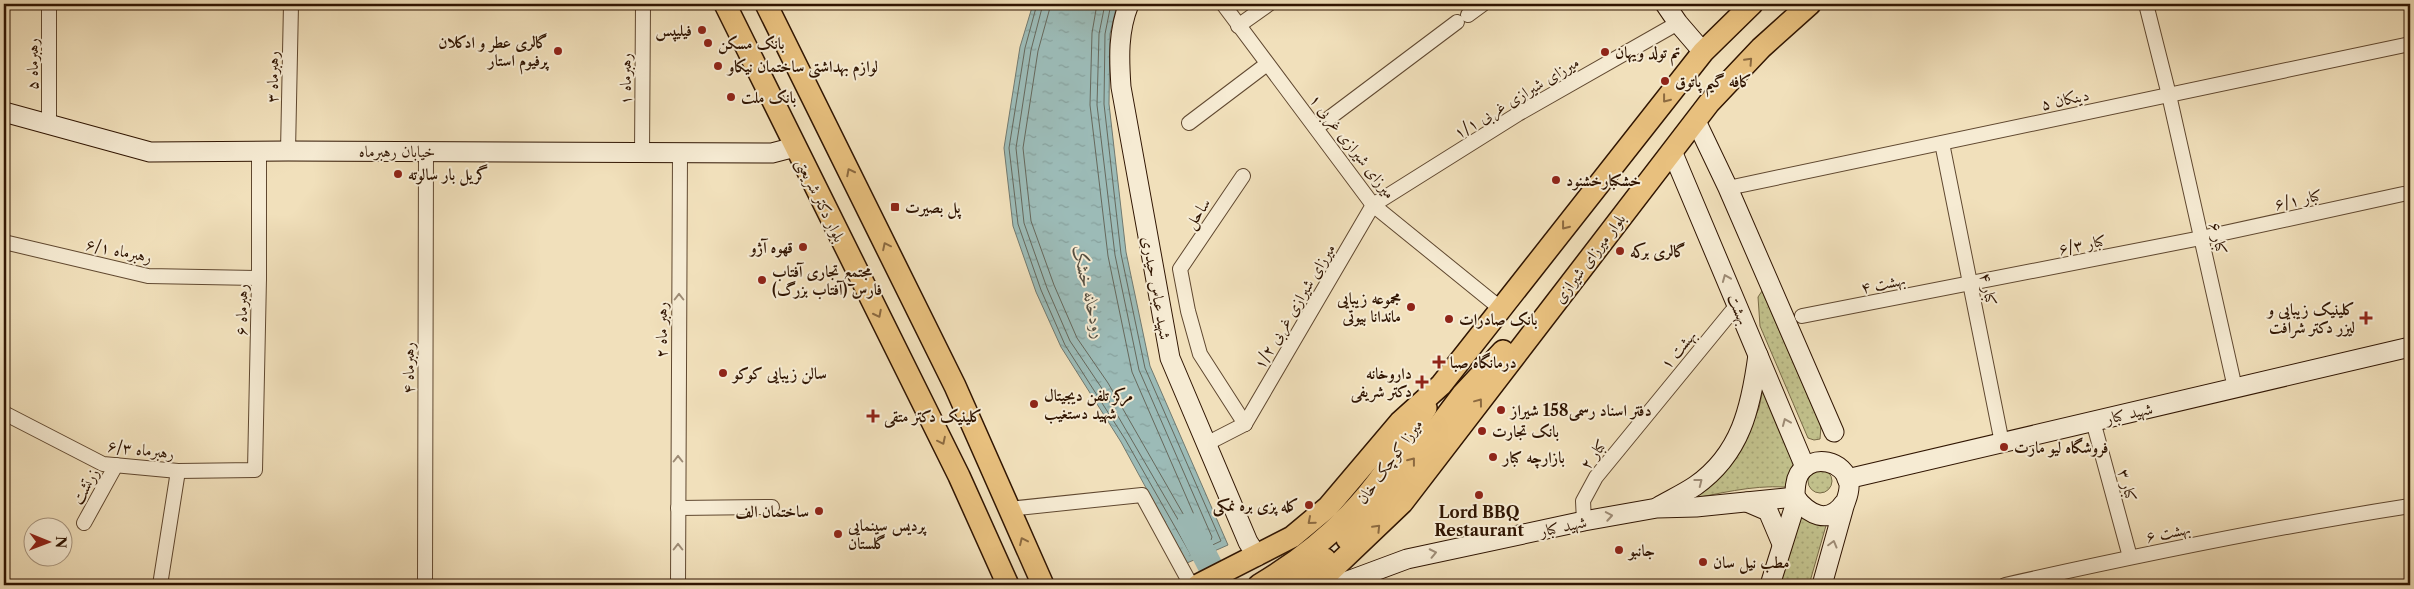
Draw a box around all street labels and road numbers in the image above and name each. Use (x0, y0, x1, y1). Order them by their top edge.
street label: ۵ رهبرماه (22, 38, 43, 90)
street label: ۳ رهبرماه (262, 51, 283, 103)
street label: ۱/۱ میرزای شیرازی غربی (1450, 52, 1583, 144)
street label: ۱ رهبرماه (615, 53, 636, 105)
street label: ۵ دینکان (2039, 84, 2091, 115)
street label: ۱ میرزای شیرازی غربی (1304, 90, 1400, 204)
street label: خیابان رهبرماه (359, 141, 435, 162)
street label: بلوار دکتر شریعتی (790, 155, 850, 246)
street label: ۶/۱ کبار (2272, 184, 2324, 215)
street label: ساحل (1180, 194, 1216, 233)
street label: بلوار میرزای شیرازی (1549, 209, 1629, 307)
street label: ۶ کبار (2205, 220, 2232, 256)
street label: ۶/۳ کبار (2057, 230, 2108, 259)
street label: ۶/۱ رهبرماه (84, 233, 154, 268)
street label: شهید عباس حیدری (1137, 235, 1176, 341)
street label: ۱/۲ میرزای شیرازی غربی (1249, 240, 1341, 373)
street label: ۴ بهشت (1859, 269, 1907, 298)
street label: ۴ کبار (1975, 271, 2002, 307)
street label: ۶ رهبرماه (231, 284, 252, 336)
street label: بهشت (1723, 290, 1754, 328)
street label: ۲ رهبر ماه (651, 302, 672, 358)
street label: ۱ بهشت (1656, 325, 1701, 373)
street label: ۴ رهبرماه (398, 342, 419, 394)
street label: شهید کبار (2102, 398, 2155, 430)
street label: میرزا کوچک خان (1351, 414, 1427, 508)
street label: ۶/۳ رهبرماه (106, 435, 175, 464)
street label: ۲ کبار (1575, 435, 1612, 474)
street label: زرتشت (67, 464, 103, 508)
street label: ۳ کبار (2113, 467, 2142, 504)
street label: شهید کبار (1536, 511, 1589, 542)
street label: ۶ بهشت (2144, 518, 2192, 547)

